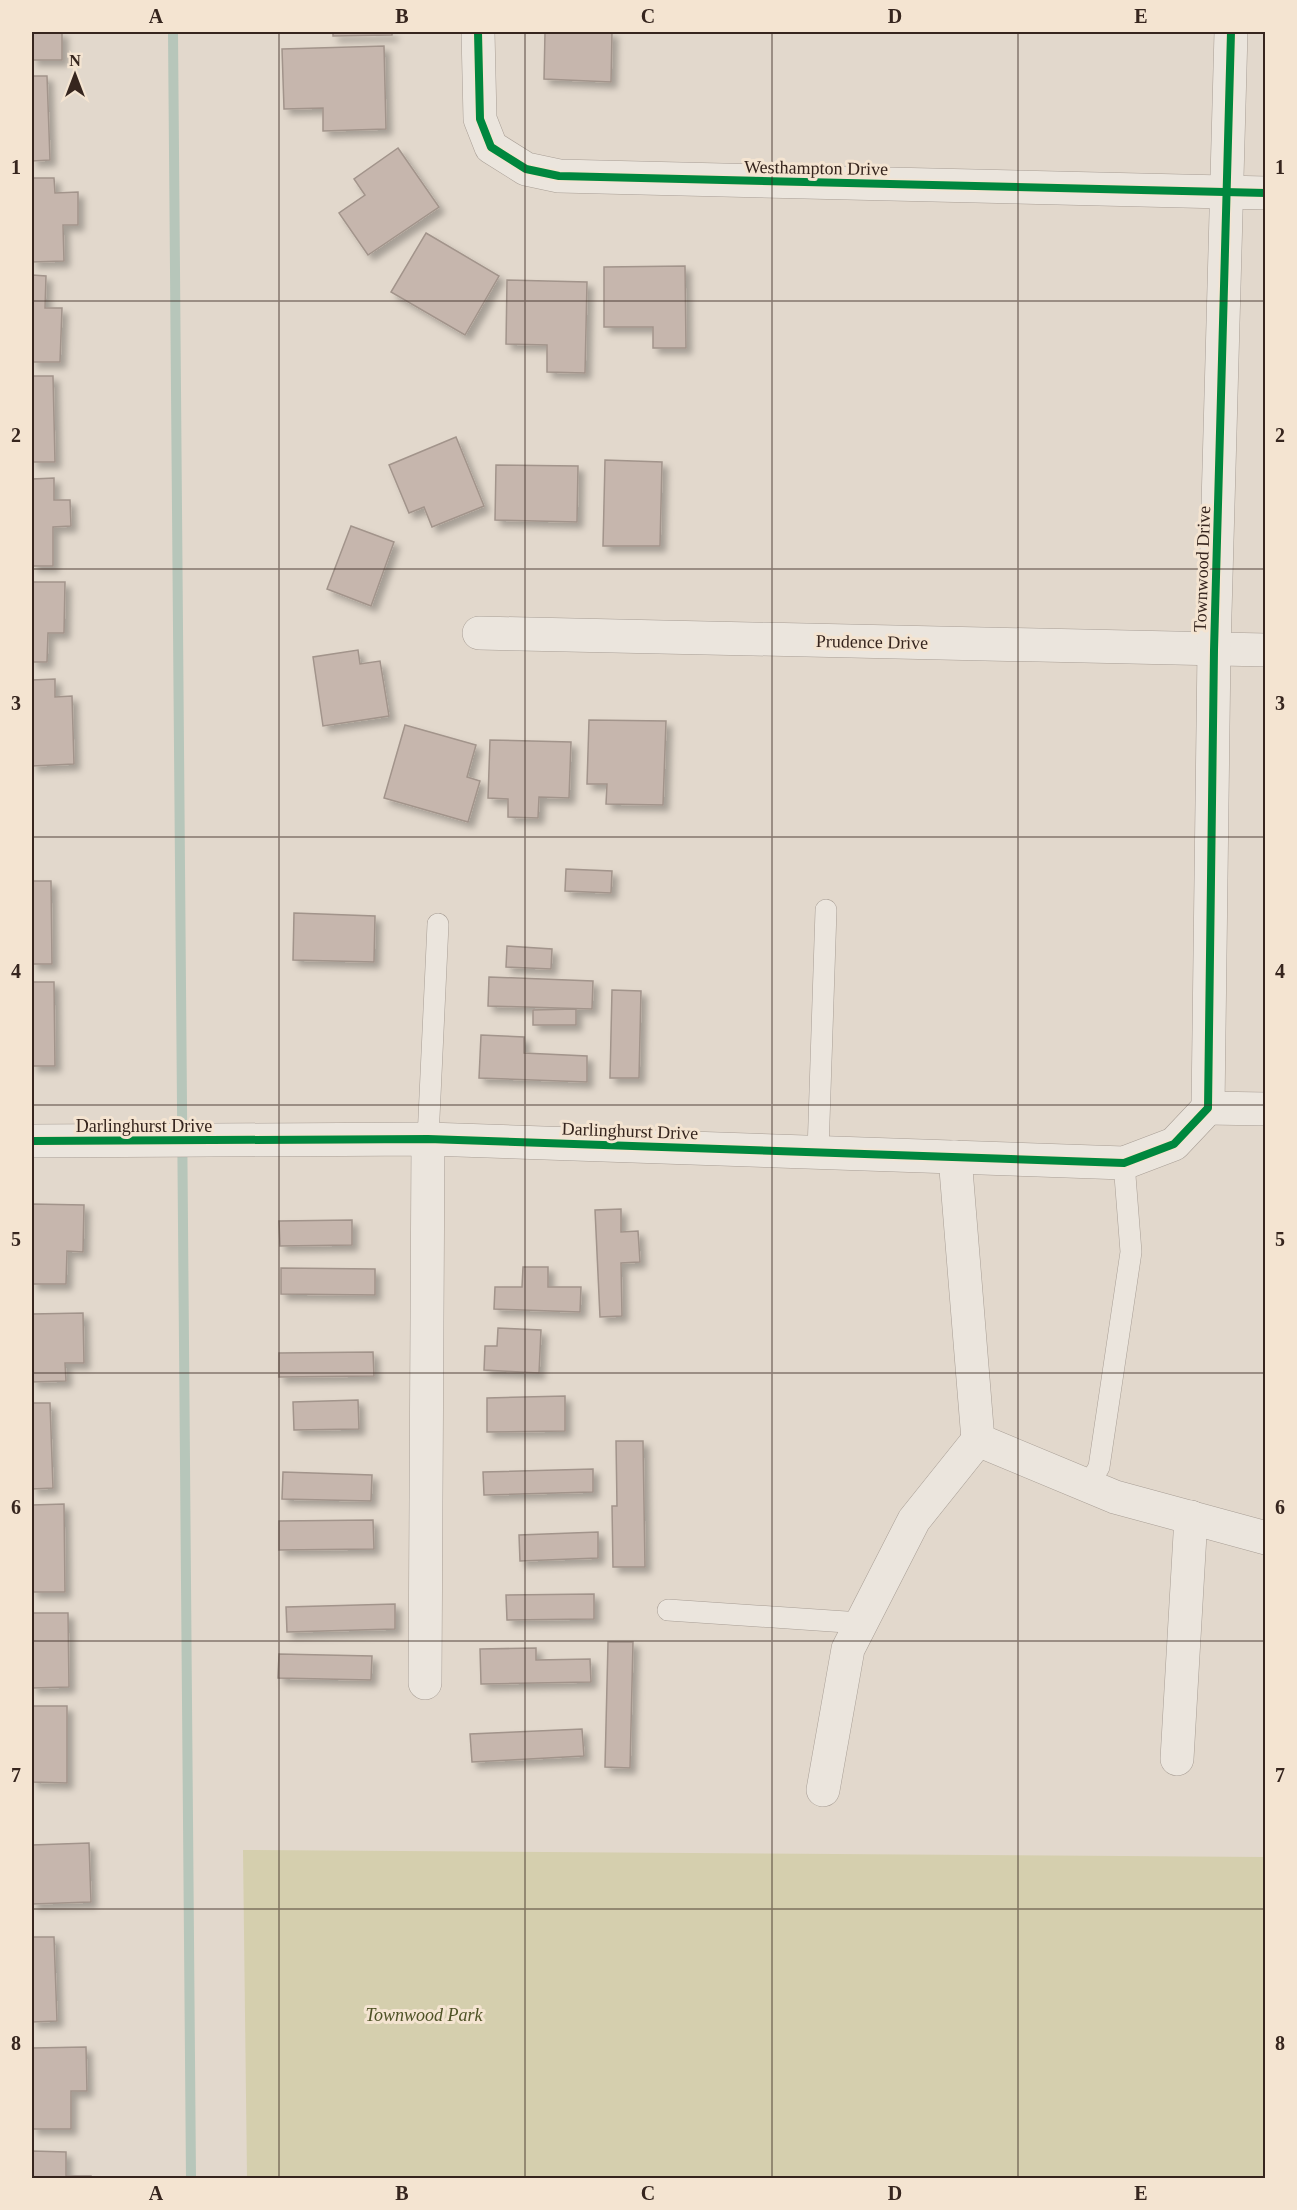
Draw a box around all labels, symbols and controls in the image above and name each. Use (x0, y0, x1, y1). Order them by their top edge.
text: A (149, 5, 164, 27)
text: B (395, 5, 409, 27)
text: C (641, 5, 655, 27)
text: D (888, 5, 902, 27)
text: E (1134, 5, 1148, 27)
north arrow (45, 45, 105, 105)
text: N (69, 52, 81, 69)
text: 1 (11, 156, 21, 178)
text: 1 (1275, 156, 1285, 178)
street label: Westhampton Drive (744, 157, 888, 179)
text: 2 (11, 424, 21, 446)
text: 2 (1275, 424, 1285, 446)
street label: Townwood Drive (1190, 506, 1214, 632)
street label: Prudence Drive (816, 631, 928, 653)
text: 3 (11, 692, 21, 714)
text: 3 (1275, 692, 1285, 714)
text: 4 (11, 960, 21, 982)
text: 4 (1275, 960, 1285, 982)
street label: Darlinghurst Drive (76, 1116, 212, 1136)
street label: Darlinghurst Drive (561, 1119, 699, 1143)
text: 5 (11, 1228, 21, 1250)
text: 5 (1275, 1228, 1285, 1250)
text: 6 (11, 1496, 21, 1518)
text: 6 (1275, 1496, 1285, 1518)
text: 7 (11, 1764, 21, 1786)
text: 7 (1275, 1764, 1285, 1786)
park label: Townwood Park (366, 2005, 483, 2025)
text: 8 (11, 2032, 21, 2054)
text: 8 (1275, 2032, 1285, 2054)
text: A (149, 2182, 164, 2204)
text: B (395, 2182, 409, 2204)
text: C (641, 2182, 655, 2204)
text: D (888, 2182, 902, 2204)
text: E (1134, 2182, 1148, 2204)

